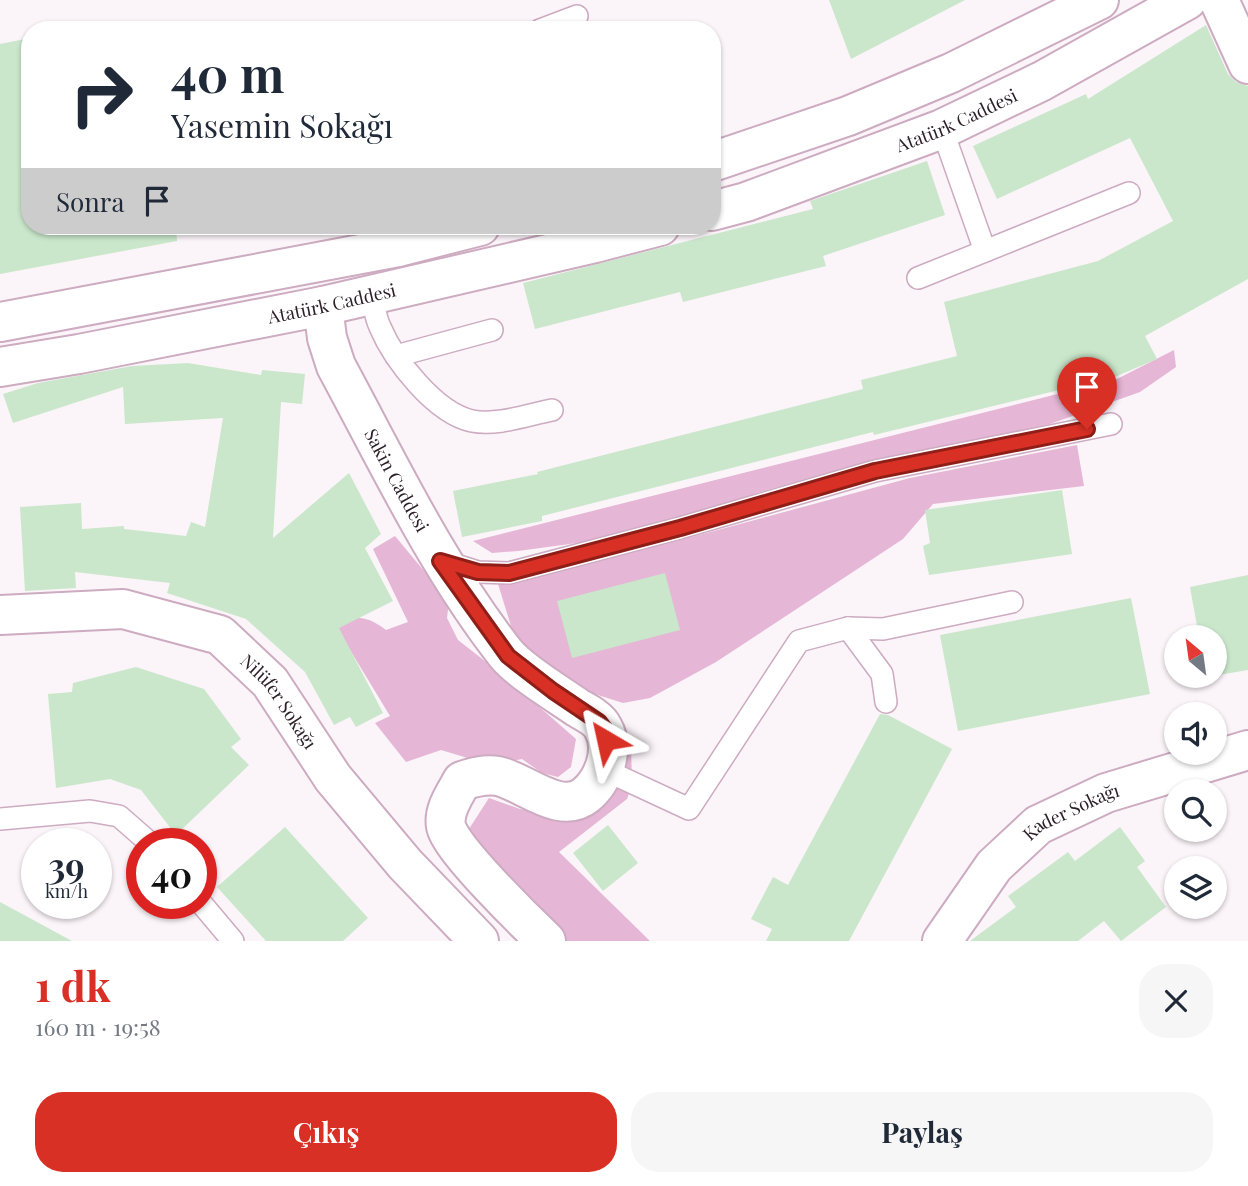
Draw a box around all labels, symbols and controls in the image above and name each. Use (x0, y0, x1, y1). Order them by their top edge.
text: 40 m (171, 40, 284, 105)
icon: right (56, 49, 147, 140)
street label: Atatürk Caddesi (892, 83, 1021, 157)
text: Yasemin Sokağı (171, 103, 393, 146)
icon: arrive (138, 182, 176, 220)
text: Sonra (56, 184, 124, 219)
street label: Atatürk Caddesi (265, 278, 398, 329)
pin (1057, 357, 1117, 429)
icon: arrive (1068, 368, 1106, 406)
street label: Sakin Caddesi (359, 424, 435, 536)
north arrow (1164, 625, 1227, 688)
map controls (1164, 625, 1227, 919)
street label: Nilüfer Sokağı (236, 649, 323, 753)
button: sound (1164, 702, 1227, 765)
position arrow (569, 703, 643, 777)
street label: Kader Sokağı (1017, 778, 1122, 845)
button: search (1164, 779, 1227, 842)
speed limit sign: 40 (126, 828, 217, 919)
text: 39 (48, 841, 85, 888)
button: layers (1164, 856, 1227, 919)
text: km/h (45, 879, 88, 903)
text: 1 dk (35, 957, 111, 1013)
button: close (1139, 964, 1213, 1038)
text: 160 m · 19:58 (35, 1011, 161, 1042)
button: Çıkış (35, 1092, 617, 1172)
button: Paylaş (631, 1092, 1213, 1172)

